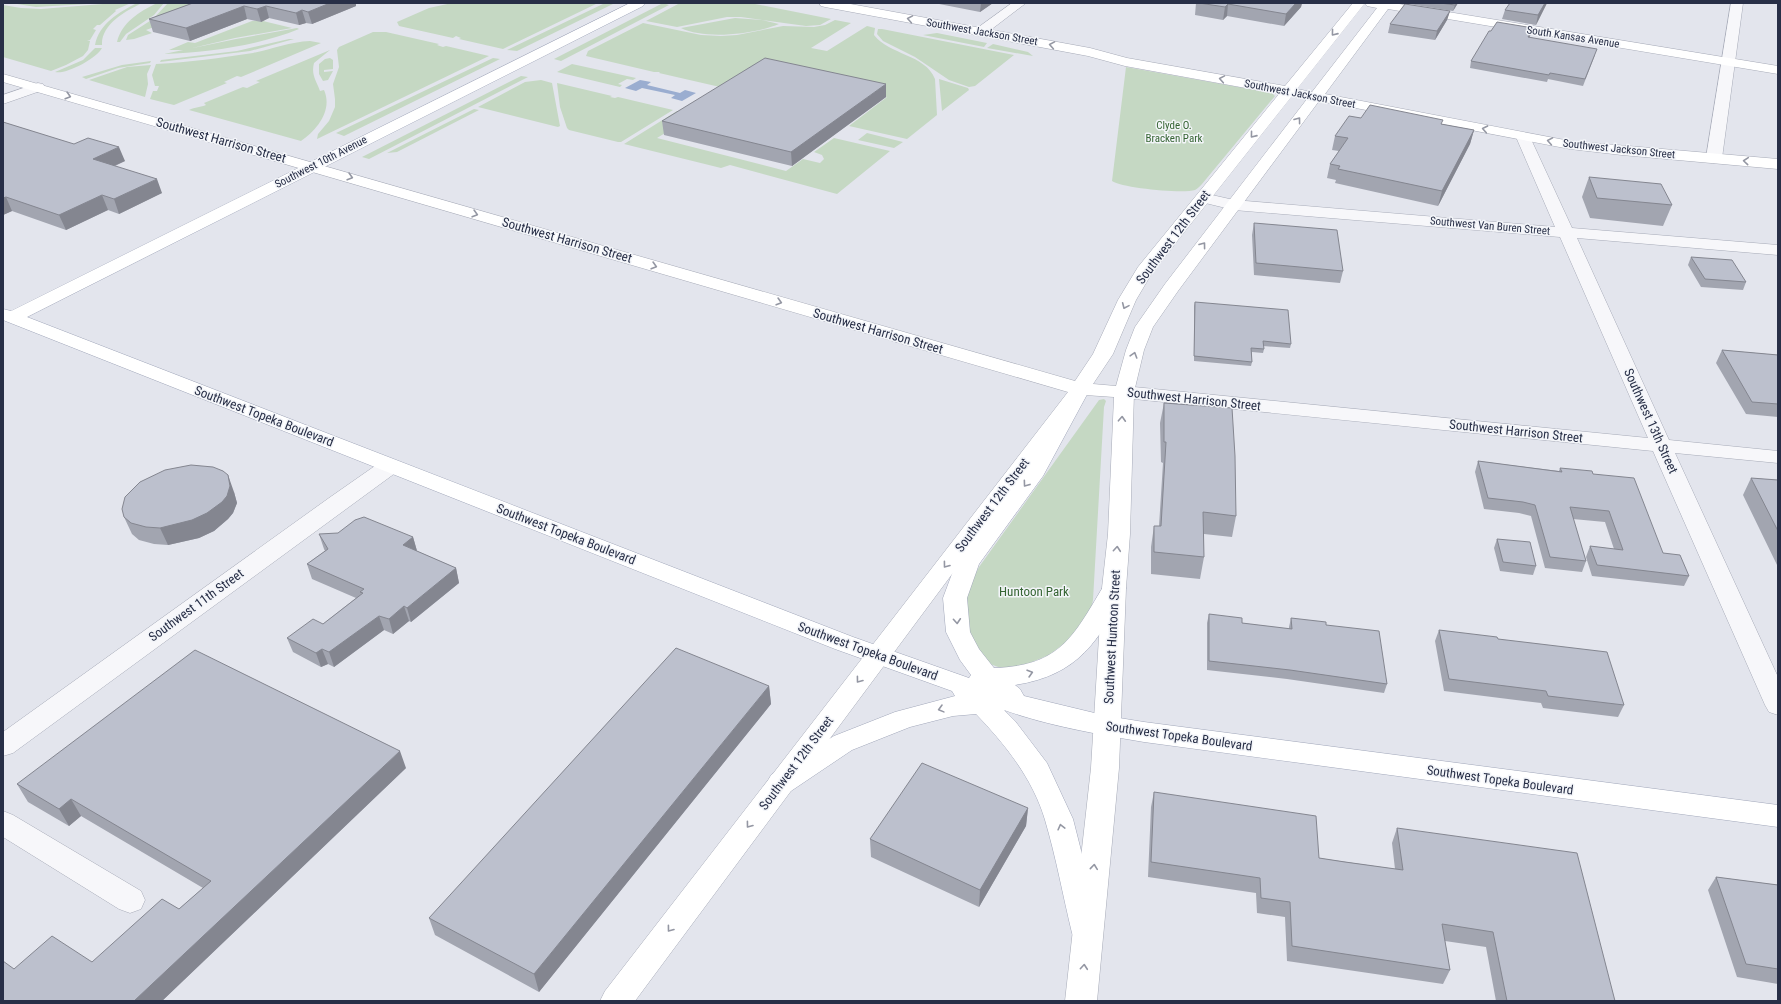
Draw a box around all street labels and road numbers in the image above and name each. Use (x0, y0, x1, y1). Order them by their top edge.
street label: Southwest Jackson Street (925, 16, 1039, 48)
street label: South Kansas Avenue (1526, 23, 1620, 51)
street label: Southwest Jackson Street (1243, 77, 1357, 111)
street label: Southwest Harrison Street (154, 114, 288, 166)
street label: Southwest 10th Avenue (273, 133, 369, 191)
street label: Southwest Jackson Street (1562, 137, 1676, 161)
street label: Southwest 12th Street (1133, 187, 1213, 287)
street label: Southwest Harrison Street (500, 214, 634, 266)
street label: Southwest Van Buren Street (1429, 214, 1551, 238)
street label: Southwest Harrison Street (811, 305, 945, 357)
street label: Southwest 13th Street (1621, 366, 1681, 476)
street label: Southwest Topeka Boulevard (192, 383, 336, 449)
street label: Southwest Harrison Street (1126, 385, 1262, 413)
street label: Southwest Harrison Street (1448, 417, 1584, 445)
street label: Southwest 12th Street (952, 455, 1032, 555)
street label: Southwest Topeka Boulevard (494, 501, 638, 567)
street label: Southwest 11th Street (146, 566, 246, 644)
street label: Southwest Huntoon Street (1101, 569, 1123, 704)
street label: Southwest Topeka Boulevard (796, 619, 940, 683)
street label: Southwest 12th Street (756, 713, 836, 813)
street label: Southwest Topeka Boulevard (1105, 718, 1253, 754)
street label: Southwest Topeka Boulevard (1426, 762, 1574, 798)

